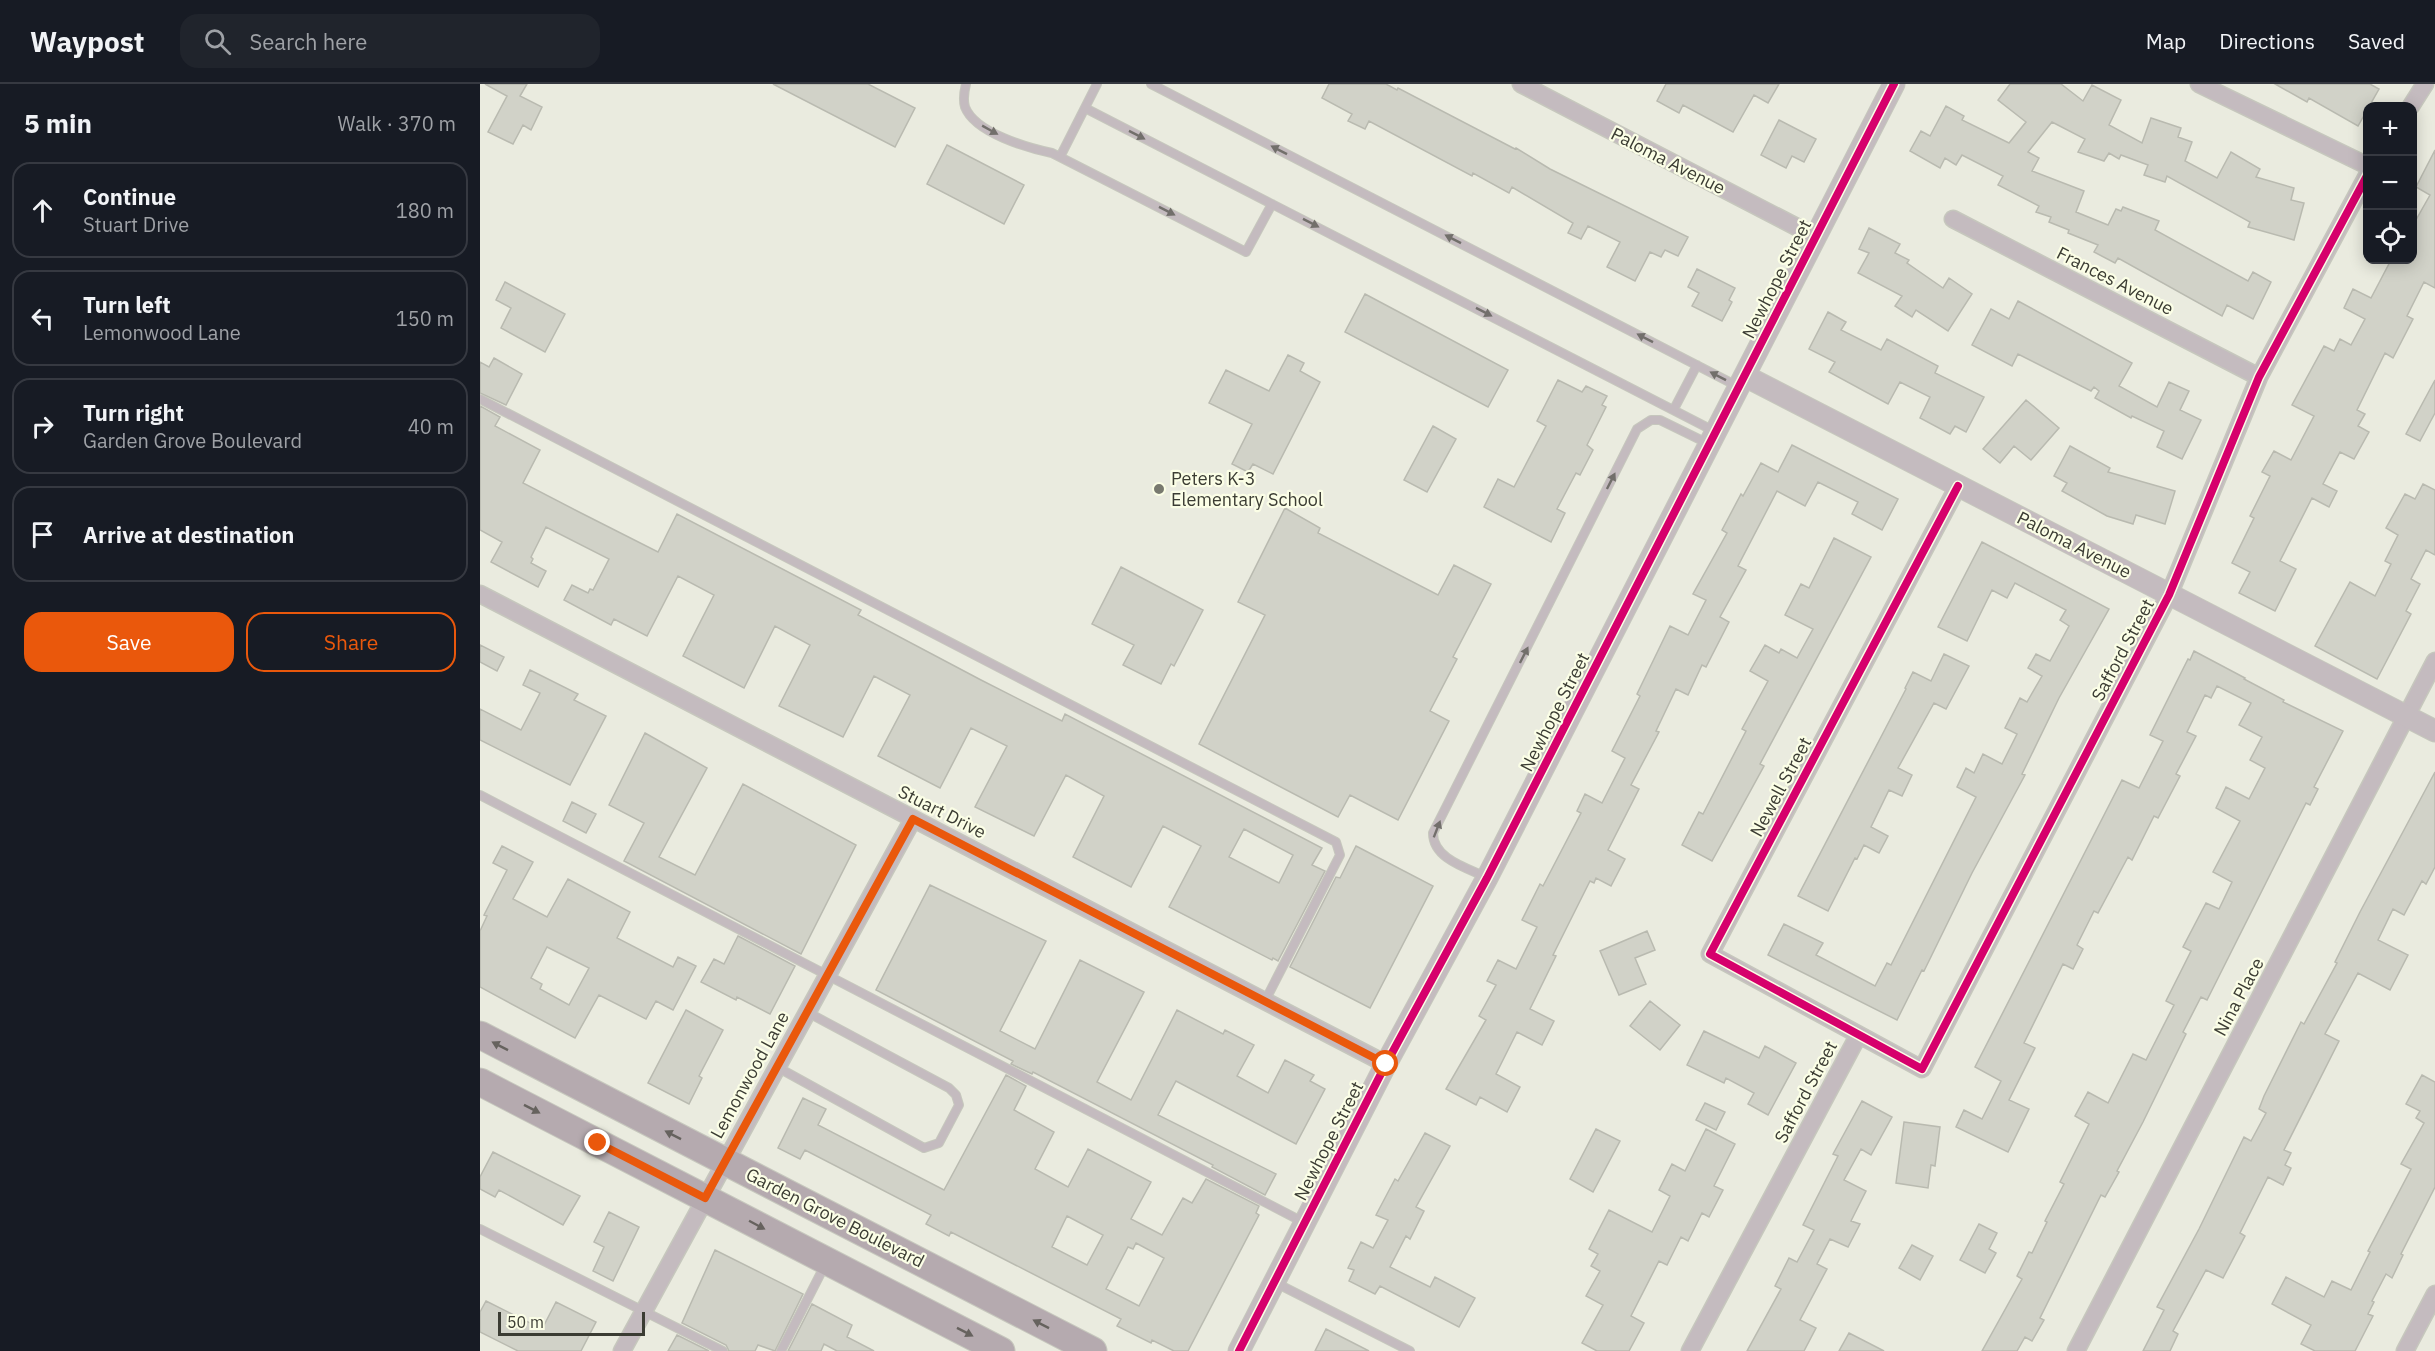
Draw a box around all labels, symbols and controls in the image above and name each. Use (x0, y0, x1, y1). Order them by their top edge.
search box (180, 14, 600, 68)
text: Waypost (30, 23, 144, 60)
icon: search (201, 25, 234, 58)
text: Search here (249, 27, 367, 56)
text: Map (2146, 27, 2186, 55)
text: Directions (2219, 27, 2315, 55)
text: Saved (2348, 27, 2405, 55)
map controls (2363, 102, 2417, 264)
button: + (2363, 102, 2417, 156)
text: 5 min (24, 106, 92, 140)
text: Walk · 370 m (338, 110, 456, 137)
street label: Paloma Avenue (1607, 122, 1729, 199)
one-way arrow (982, 125, 999, 135)
one-way arrow (1128, 129, 1146, 139)
one-way arrow (1271, 145, 1288, 155)
button: − (2363, 156, 2417, 210)
text: Continue (83, 182, 176, 211)
icon: ahead (26, 194, 59, 227)
text: 180 m (396, 197, 454, 224)
one-way arrow (1158, 206, 1175, 216)
button: locate (2363, 210, 2417, 264)
text: Stuart Drive (83, 211, 189, 238)
street label: Newhope Street (1737, 215, 1816, 342)
one-way arrow (1302, 219, 1319, 228)
one-way arrow (1444, 234, 1461, 244)
street label: Frances Avenue (2053, 241, 2178, 320)
text: Turn left (83, 290, 171, 319)
icon: left (26, 302, 59, 335)
text: 150 m (396, 305, 454, 332)
one-way arrow (1476, 307, 1493, 317)
text: Lemonwood Lane (83, 319, 241, 346)
one-way arrow (1636, 333, 1653, 343)
one-way arrow (1709, 371, 1726, 381)
text: Turn right (83, 398, 184, 427)
icon: right (26, 410, 59, 443)
text: 40 m (408, 413, 454, 440)
text: Garden Grove Boulevard (83, 427, 302, 454)
place label: Peters K-3 Elementary School (1171, 467, 1323, 511)
one-way arrow (1606, 472, 1616, 489)
marker: Peters K-3 Elementary School (1152, 482, 1166, 496)
street label: Paloma Avenue (2013, 506, 2135, 583)
icon: arrive (26, 518, 59, 551)
text: Arrive at destination (83, 520, 294, 549)
street label: Safford Street (2086, 595, 2159, 705)
button: Save (24, 612, 234, 672)
button: Share (246, 612, 456, 672)
one-way arrow (1519, 646, 1528, 663)
street label: Newhope Street (1515, 648, 1594, 775)
street label: Newell Street (1745, 733, 1816, 840)
street label: Stuart Drive (894, 780, 990, 844)
one-way arrow (1432, 820, 1442, 838)
street label: Nina Place (2208, 953, 2269, 1040)
street label: Lemonwood Lane (705, 1007, 794, 1142)
street label: Safford Street (1769, 1037, 1842, 1147)
one-way arrow (491, 1041, 508, 1050)
route start (1372, 1050, 1398, 1076)
street label: Newhope Street (1289, 1077, 1368, 1204)
one-way arrow (524, 1104, 541, 1114)
route end (584, 1129, 610, 1155)
one-way arrow (665, 1130, 682, 1139)
street label: Garden Grove Boulevard (742, 1163, 928, 1273)
one-way arrow (749, 1220, 766, 1230)
scale bar (498, 1309, 645, 1336)
text: 50 m (507, 1312, 544, 1332)
one-way arrow (1032, 1319, 1049, 1329)
one-way arrow (956, 1328, 973, 1337)

